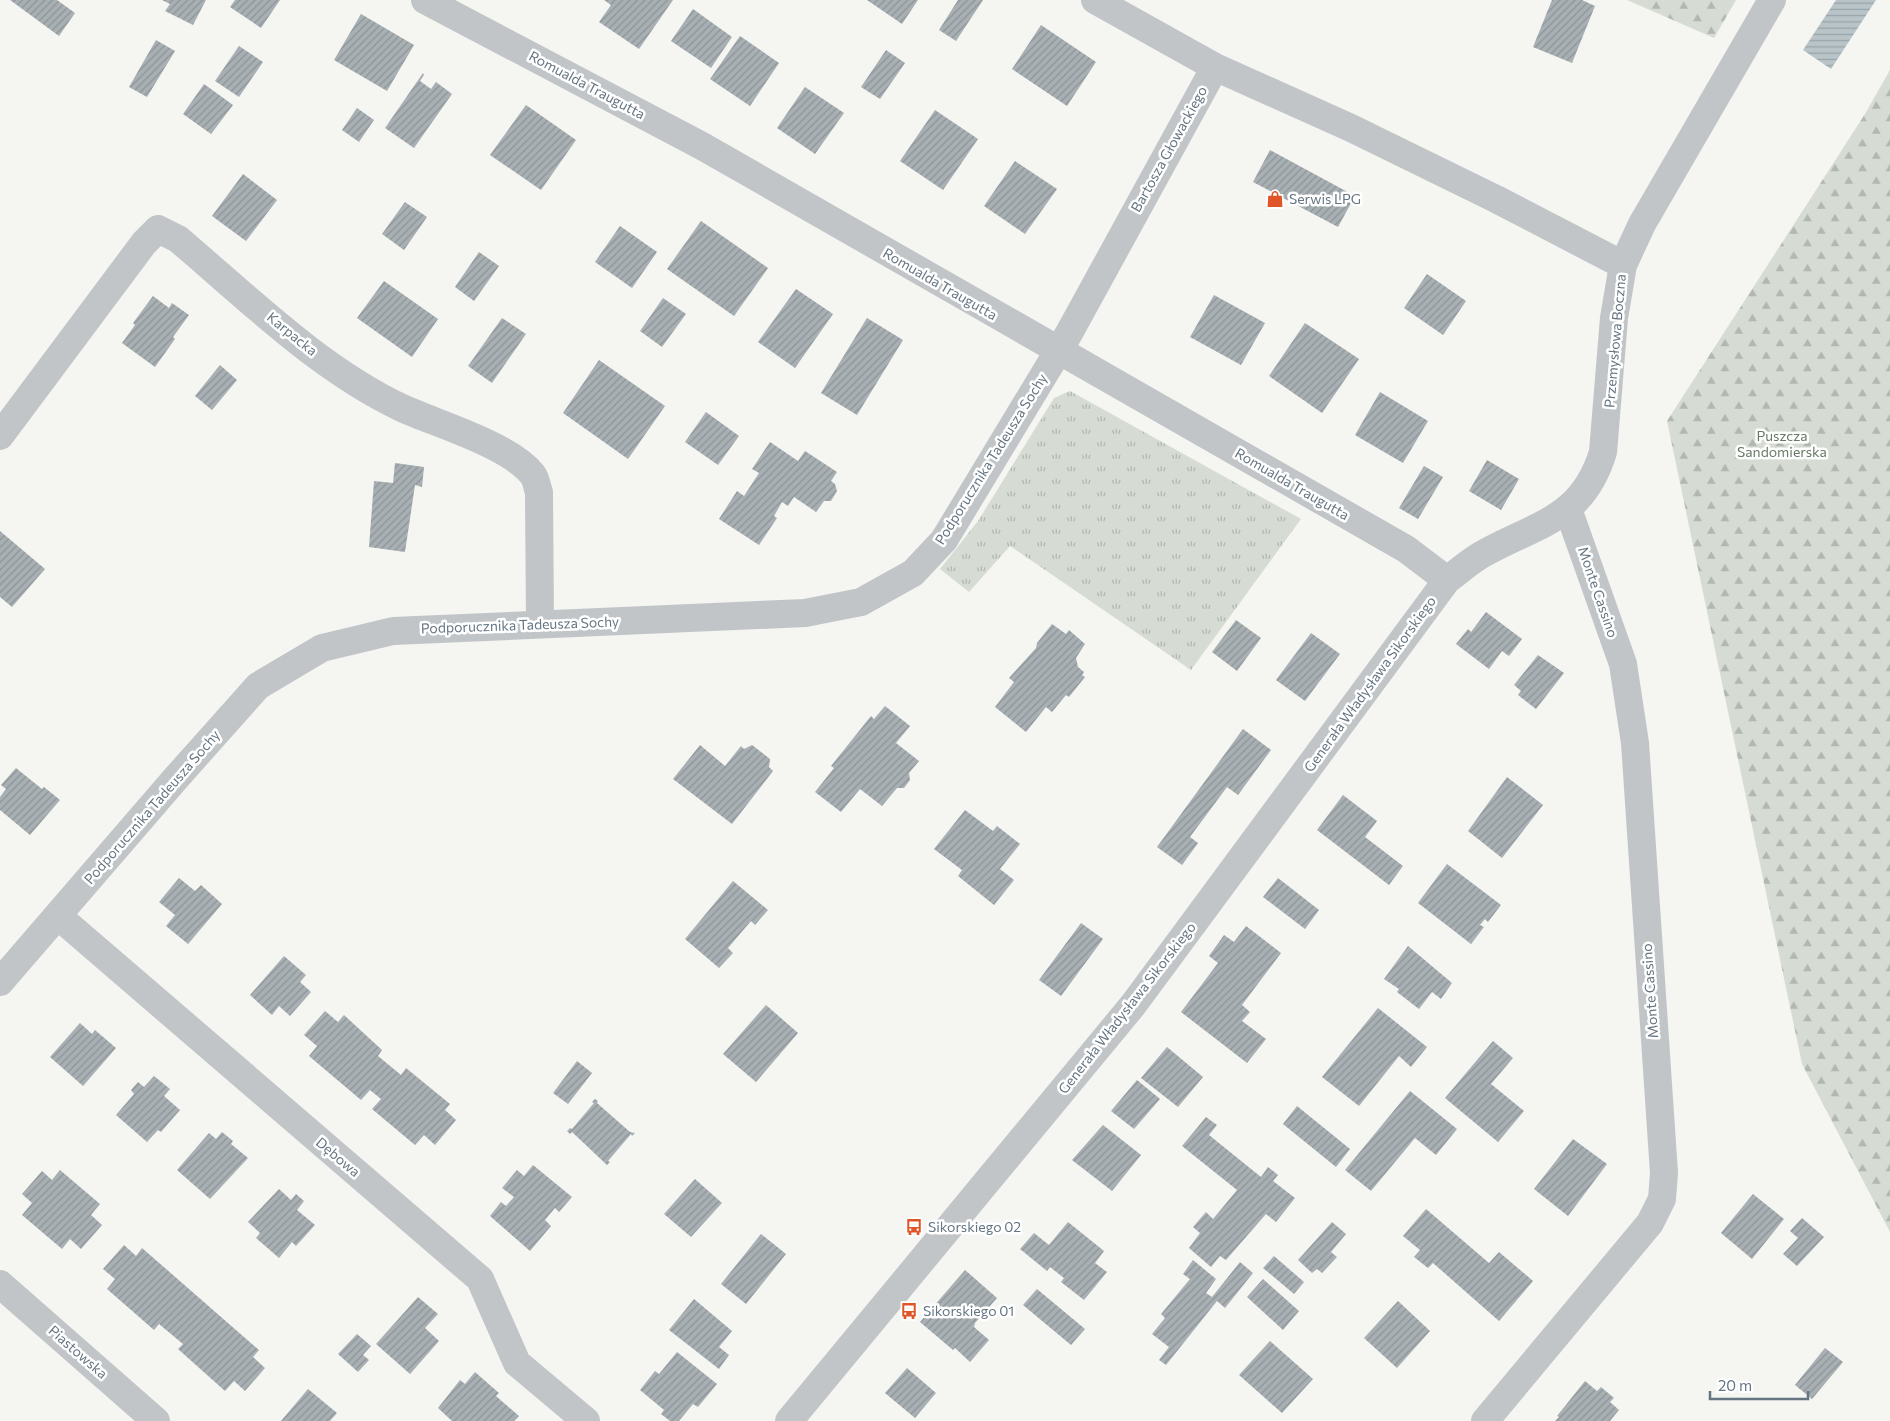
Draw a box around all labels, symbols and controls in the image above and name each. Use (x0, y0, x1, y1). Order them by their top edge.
street label: Romualda Traugutta (526, 47, 648, 122)
street label: Bartosza Głowackiego (1127, 83, 1210, 215)
shop icon: Serwis LPG (1265, 189, 1285, 209)
place label: Serwis LPG (1289, 190, 1361, 207)
street label: Romualda Traugutta (880, 244, 1000, 323)
street label: Przemysłowa Boczna (1600, 273, 1629, 409)
street label: Karpacka (264, 308, 321, 359)
street label: Podporucznika Tadeusza Sochy (931, 370, 1050, 547)
park label: Puszcza Sandomierska (1737, 427, 1827, 460)
street label: Romualda Traugutta (1232, 444, 1352, 523)
street label: Monte Cassino (1575, 544, 1622, 640)
street label: Generała Władysława Sikorskiego (1300, 592, 1439, 775)
street label: Podporucznika Tadeusza Sochy (421, 613, 619, 636)
street label: Podporucznika Tadeusza Sochy (80, 726, 223, 887)
street label: Generała Władysława Sikorskiego (1054, 918, 1199, 1097)
street label: Monte Cassino (1638, 943, 1661, 1039)
street label: Dębowa (313, 1133, 364, 1180)
bus stop icon: Sikorskiego 02 (904, 1217, 924, 1237)
place label: Sikorskiego 02 (928, 1218, 1021, 1235)
bus stop icon: Sikorskiego 01 (899, 1301, 919, 1321)
place label: Sikorskiego 01 (923, 1302, 1014, 1319)
street label: Piastowska (45, 1322, 111, 1382)
scale bar (1710, 1368, 1808, 1400)
text: 20 m (1718, 1376, 1752, 1394)

